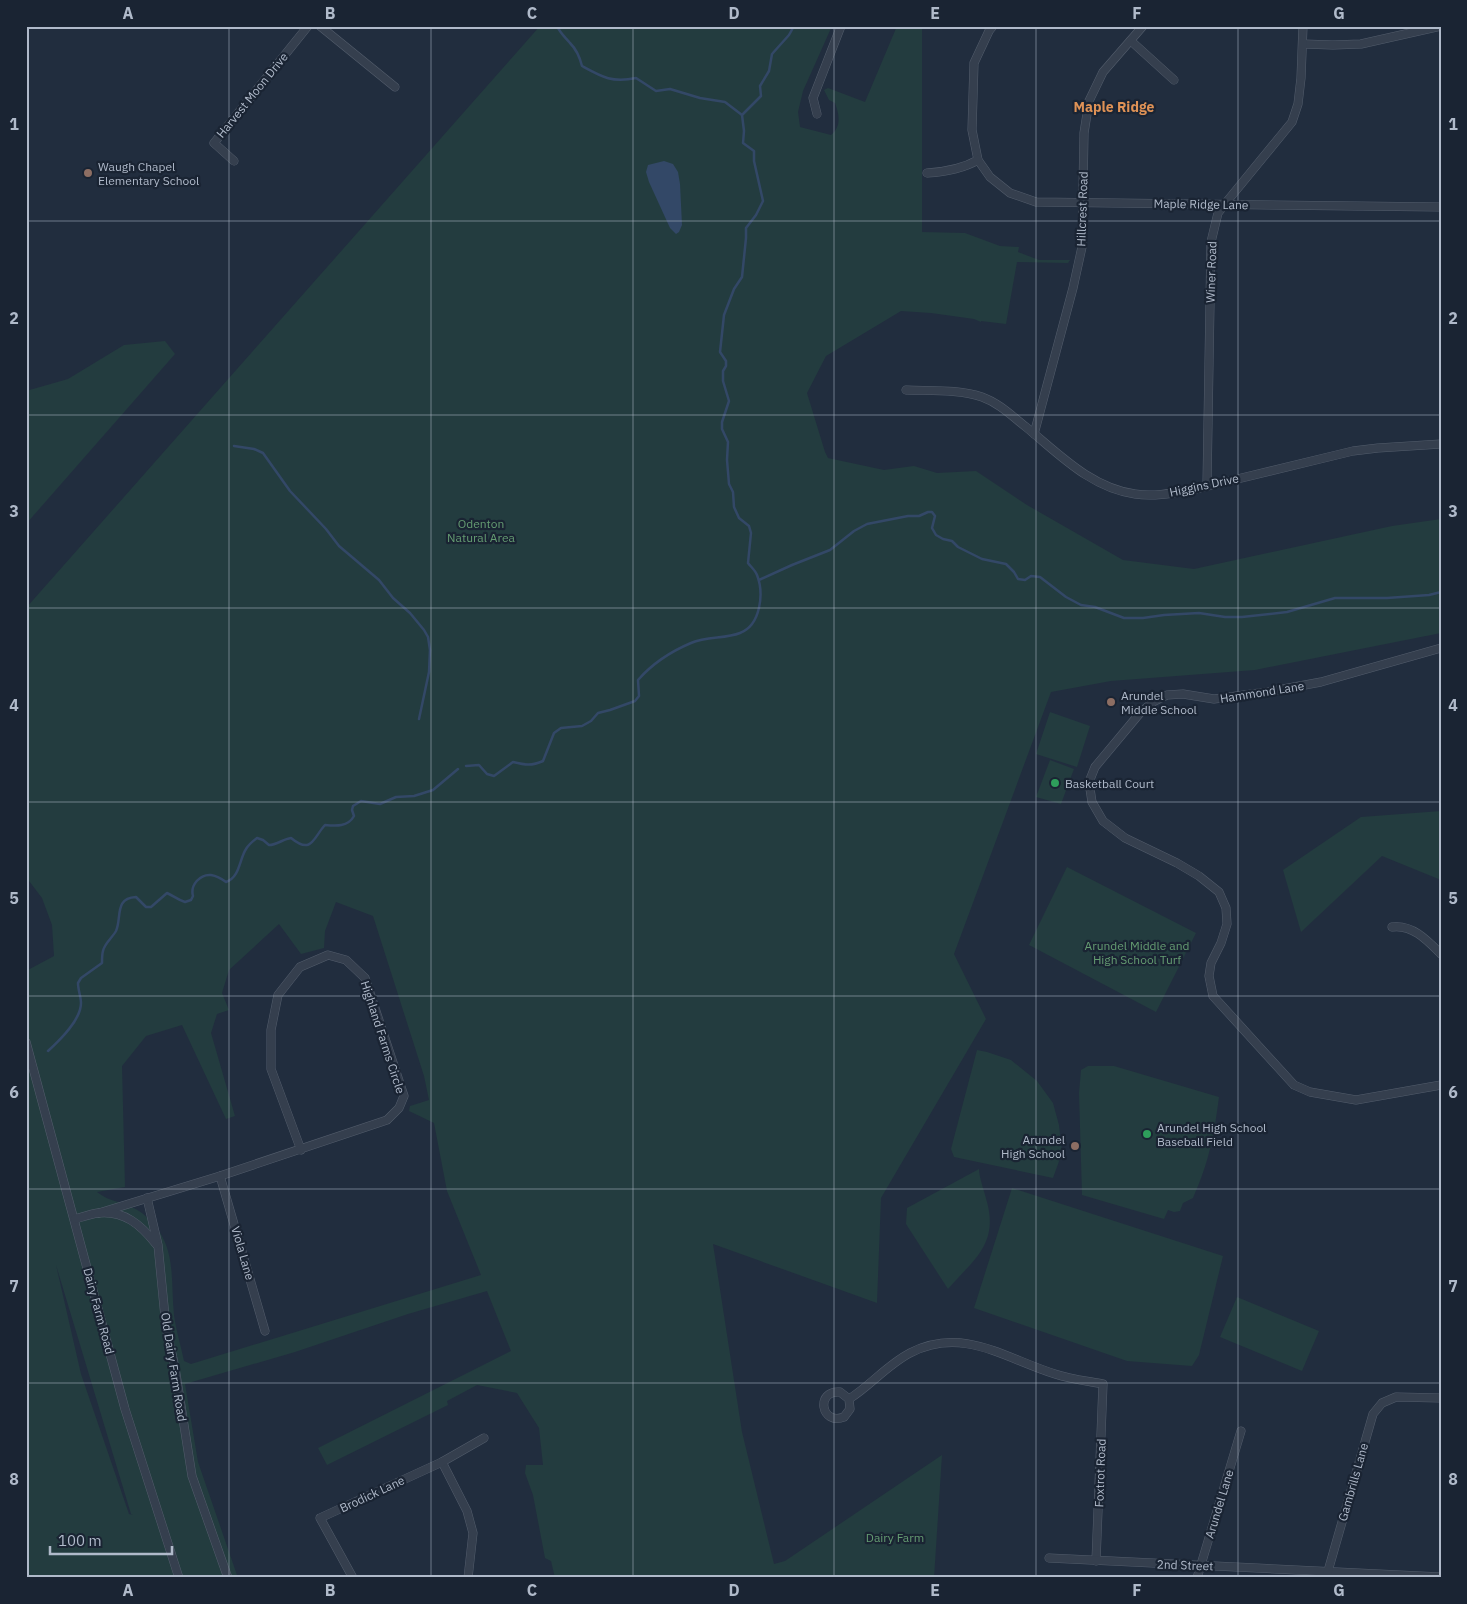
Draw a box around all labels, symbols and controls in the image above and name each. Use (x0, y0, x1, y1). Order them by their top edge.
text: A (123, 3, 134, 23)
text: B (325, 3, 336, 23)
text: C (527, 3, 537, 23)
text: D (728, 3, 740, 23)
text: E (930, 3, 940, 23)
text: F (1132, 3, 1142, 23)
text: G (1333, 3, 1345, 23)
street label: Harvest Moon Drive (213, 49, 291, 141)
district label: Maple Ridge (1074, 98, 1155, 116)
text: 1 (9, 114, 19, 134)
text: 1 (1448, 114, 1458, 134)
place label: Waugh Chapel Elementary School (98, 159, 199, 188)
marker: Waugh Chapel Elementary School (82, 167, 94, 179)
street label: Hillcrest Road (1073, 171, 1091, 247)
street label: Maple Ridge Lane (1153, 196, 1249, 212)
street label: Winer Road (1202, 241, 1220, 303)
text: 2 (9, 308, 19, 328)
text: 2 (1448, 308, 1458, 328)
street label: Higgins Drive (1168, 470, 1240, 500)
text: 3 (9, 501, 19, 521)
text: 3 (1448, 501, 1458, 521)
park label: Odenton Natural Area (447, 516, 515, 545)
street label: Hammond Lane (1219, 678, 1306, 706)
place label: Arundel Middle School (1121, 688, 1197, 717)
text: 4 (9, 695, 19, 715)
text: 4 (1448, 695, 1458, 715)
marker: Arundel Middle School (1105, 696, 1117, 708)
place label: Basketball Court (1065, 776, 1154, 791)
marker: Basketball Court (1049, 777, 1061, 789)
text: 5 (9, 888, 19, 908)
text: 5 (1448, 888, 1458, 908)
park label: Arundel Middle and High School Turf (1085, 938, 1189, 967)
street label: Highland Farms Circle (358, 979, 408, 1096)
text: 6 (9, 1082, 19, 1102)
text: 6 (1448, 1082, 1458, 1102)
place label: Arundel High School Baseball Field (1157, 1120, 1266, 1149)
marker: Arundel High School Baseball Field (1141, 1128, 1153, 1140)
place label: Arundel High School (1001, 1132, 1065, 1161)
marker: Arundel High School (1069, 1140, 1081, 1152)
street label: Viola Lane (228, 1224, 258, 1282)
street label: Dairy Farm Road (80, 1266, 118, 1356)
text: 7 (9, 1276, 19, 1296)
text: 7 (1448, 1276, 1458, 1296)
street label: Old Dairy Farm Road (158, 1311, 190, 1423)
street label: Foxtrot Road (1091, 1438, 1109, 1508)
street label: Gambrills Lane (1335, 1441, 1371, 1523)
street label: Arundel Lane (1201, 1467, 1237, 1540)
text: 8 (9, 1469, 19, 1489)
text: 8 (1448, 1469, 1458, 1489)
street label: Brodick Lane (337, 1472, 407, 1516)
scale bar (50, 1524, 172, 1556)
park label: Dairy Farm (866, 1530, 924, 1545)
text: 100 m (58, 1531, 102, 1550)
street label: 2nd Street (1156, 1557, 1214, 1573)
text: A (123, 1580, 134, 1600)
text: B (325, 1580, 336, 1600)
text: C (527, 1580, 537, 1600)
text: D (728, 1580, 740, 1600)
text: E (930, 1580, 940, 1600)
text: F (1132, 1580, 1142, 1600)
text: G (1333, 1580, 1345, 1600)

